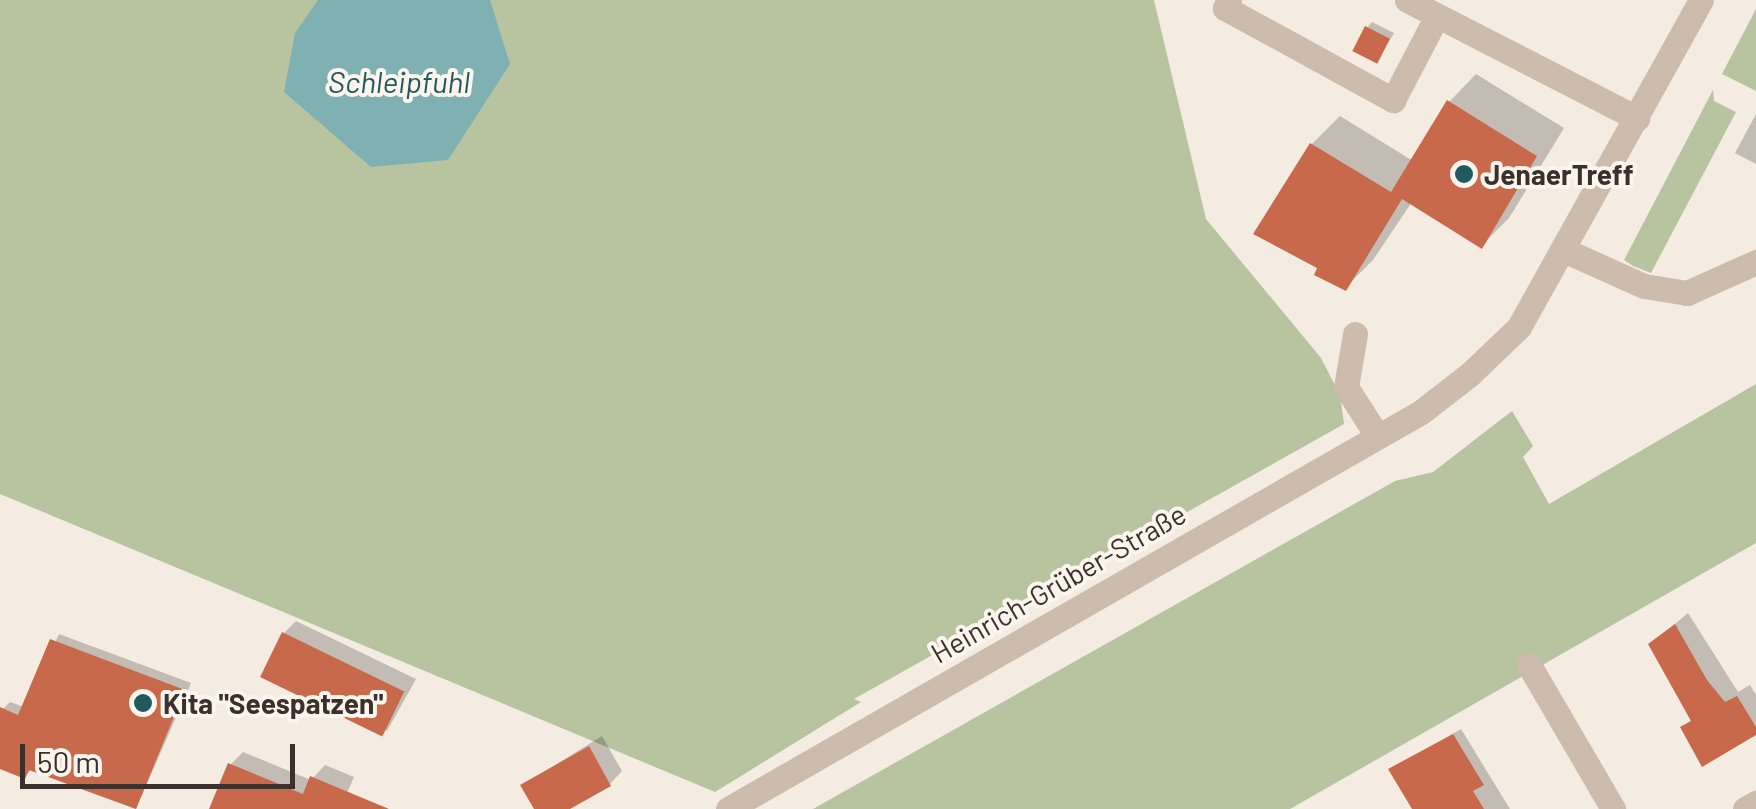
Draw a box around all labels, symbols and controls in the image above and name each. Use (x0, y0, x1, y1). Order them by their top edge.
water label: Schleipfuhl (328, 63, 470, 99)
place label: JenaerTreff (1484, 157, 1633, 191)
marker: JenaerTreff (1453, 163, 1475, 185)
street label: Heinrich-Grüber-Straße (925, 496, 1191, 670)
place label: Kita "Seespatzen" (163, 686, 383, 720)
marker: Kita "Seespatzen" (132, 692, 154, 714)
scale bar (25, 724, 300, 786)
text: 50 m (37, 743, 100, 779)

